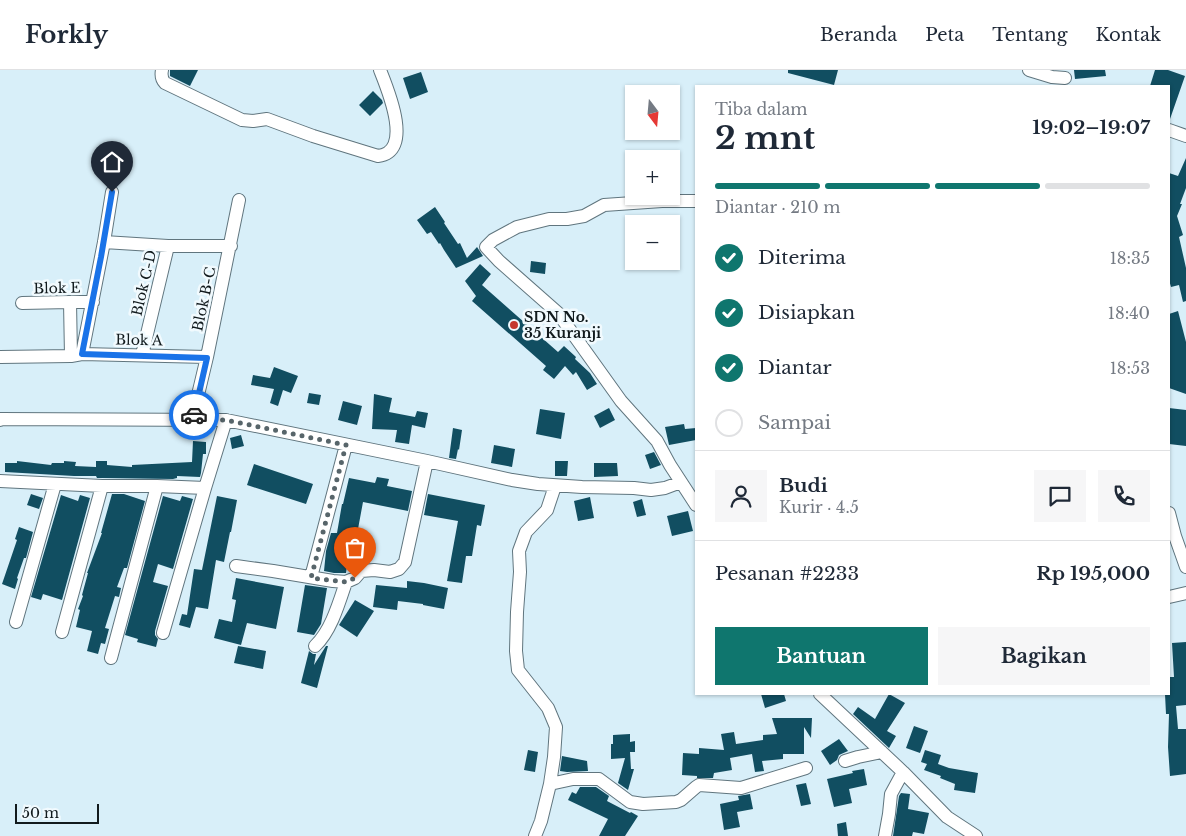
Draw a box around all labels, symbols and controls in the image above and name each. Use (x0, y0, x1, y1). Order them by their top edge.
text: Forkly (25, 20, 108, 49)
text: Beranda (820, 24, 897, 46)
text: Peta (925, 24, 964, 46)
text: Tentang (992, 24, 1067, 46)
text: Kontak (1095, 24, 1161, 46)
north arrow (625, 85, 680, 140)
map controls (625, 85, 680, 270)
text: Tiba dalam (715, 99, 807, 119)
text: 19:02–19:07 (1032, 116, 1150, 139)
text: 2 mnt (715, 118, 815, 158)
pin (91, 141, 133, 192)
icon: home (98, 148, 126, 176)
button: + (625, 150, 680, 205)
text: Diantar · 210 m (715, 197, 841, 217)
button: − (625, 215, 680, 270)
icon: check (715, 244, 743, 272)
text: Diterima (758, 246, 846, 269)
street label: Blok C-D (128, 248, 160, 318)
text: 18:35 (1110, 248, 1150, 268)
street label: Blok B-C (188, 265, 220, 333)
street label: Blok E (33, 279, 81, 297)
icon: check (715, 299, 743, 327)
text: Disiapkan (758, 301, 855, 324)
text: 18:40 (1108, 303, 1150, 323)
place label: SDN No. 35 Kuranji (524, 308, 601, 342)
marker: SDN No. 35 Kuranji (508, 319, 520, 331)
street label: Blok A (115, 331, 163, 349)
icon: check (715, 354, 743, 382)
text: Diantar (758, 356, 832, 379)
text: 18:53 (1110, 358, 1150, 378)
courier (169, 390, 219, 440)
icon: car (180, 401, 208, 429)
text: Sampai (758, 411, 831, 434)
button: person (715, 470, 767, 522)
button: chat (1034, 470, 1086, 522)
button: phone (1098, 470, 1150, 522)
text: Budi (779, 474, 828, 497)
text: Kurir · 4.5 (779, 497, 859, 517)
pin (334, 527, 376, 578)
icon: bag (341, 534, 369, 562)
text: Pesanan #2233 (715, 562, 859, 585)
text: Rp 195,000 (1036, 562, 1150, 585)
button: Bantuan (715, 627, 928, 685)
button: Bagikan (938, 627, 1150, 685)
scale bar (15, 801, 99, 824)
text: 50 m (22, 804, 59, 822)

